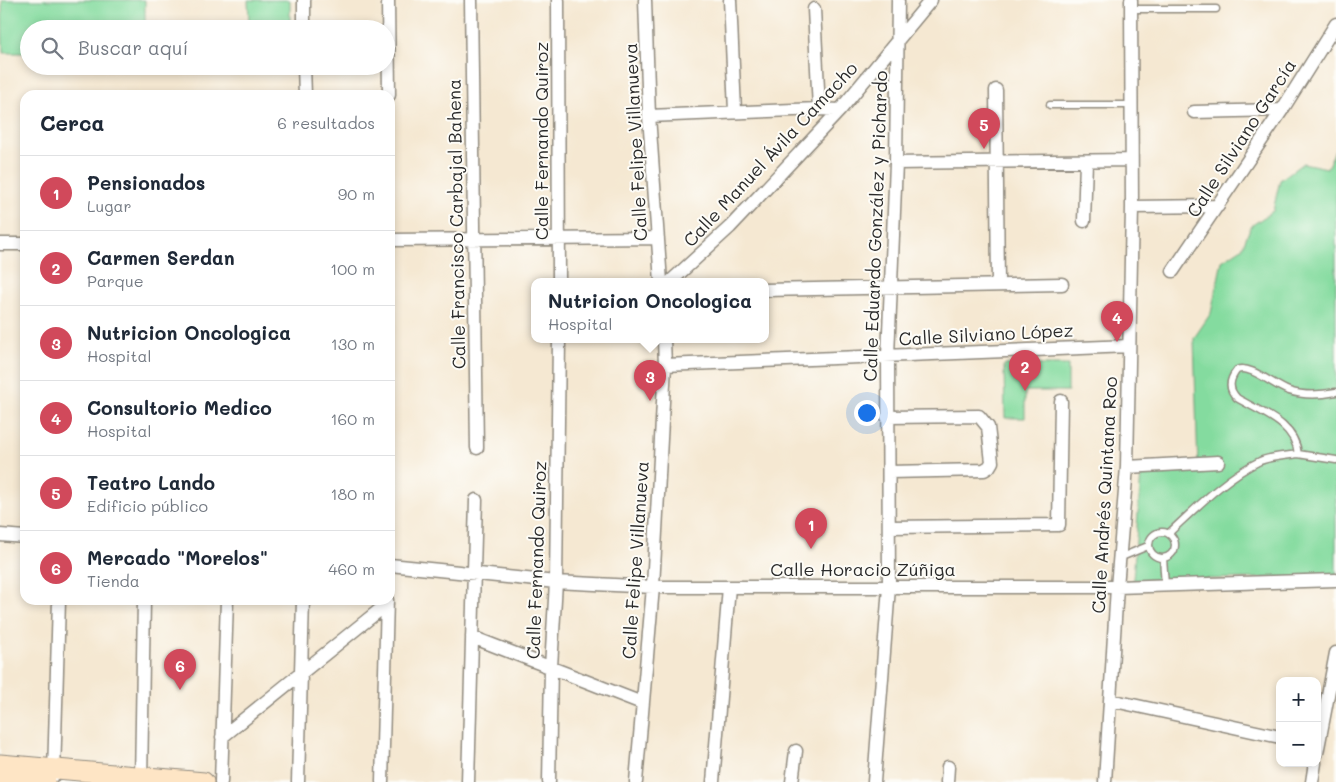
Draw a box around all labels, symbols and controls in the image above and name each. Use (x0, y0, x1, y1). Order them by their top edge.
search box (20, 20, 395, 75)
icon: search (38, 34, 66, 62)
text: Buscar aquí (78, 35, 188, 60)
street label: Calle Fernando Quiroz (529, 42, 553, 240)
street label: Calle Felipe Villanueva (618, 42, 652, 242)
street label: Calle Silviano García (1181, 54, 1301, 222)
street label: Calle Manuel Ávila Camacho (678, 56, 863, 252)
street label: Calle Eduardo González y Pichardo (858, 70, 892, 382)
street label: Calle Francisco Carbajal Bahena (441, 79, 471, 369)
pin: 5 (968, 108, 1000, 149)
text: Cerca (40, 109, 105, 136)
text: 6 resultados (277, 112, 375, 133)
text: Pensionados (87, 170, 205, 195)
text: 1 (52, 183, 60, 204)
text: 90 m (338, 183, 375, 204)
text: Lugar (87, 195, 131, 216)
text: Carmen Serdan (87, 245, 235, 270)
text: 2 (52, 258, 60, 279)
text: 100 m (330, 258, 375, 279)
text: Parque (87, 270, 144, 291)
popup (531, 278, 769, 343)
text: Nutricion Oncologica (548, 288, 752, 313)
pin: 4 (1101, 301, 1133, 342)
text: Hospital (548, 313, 613, 334)
street label: Calle Silviano López (898, 317, 1074, 351)
text: Nutricion Oncologica (87, 320, 291, 345)
text: 3 (51, 333, 61, 354)
text: 130 m (331, 333, 375, 354)
text: Hospital (87, 345, 151, 366)
pin: 2 (1009, 350, 1041, 391)
pin: 3 (634, 360, 666, 401)
street label: Calle Andrés Quintana Roo (1086, 376, 1122, 614)
text: Consultorio Medico (87, 395, 272, 420)
your location (854, 400, 880, 426)
text: 4 (51, 408, 61, 429)
text: 160 m (330, 408, 375, 429)
text: Hospital (87, 420, 151, 441)
street label: Calle Fernando Quiroz (521, 460, 551, 660)
street label: Calle Felipe Villanueva (616, 460, 654, 660)
text: Teatro Lando (87, 470, 215, 495)
text: 5 (51, 483, 61, 504)
text: 180 m (330, 483, 375, 504)
text: Edificio público (87, 495, 208, 516)
pin: 1 (795, 508, 827, 549)
text: Mercado "Morelos" (87, 545, 268, 570)
street label: Calle Horacio Zúñiga (770, 557, 956, 581)
text: 6 (51, 558, 61, 579)
text: 460 m (328, 558, 375, 579)
text: Tienda (87, 570, 140, 591)
pin: 6 (164, 649, 196, 690)
map controls (1276, 677, 1321, 767)
button: + (1276, 677, 1321, 722)
button: − (1276, 722, 1321, 767)

